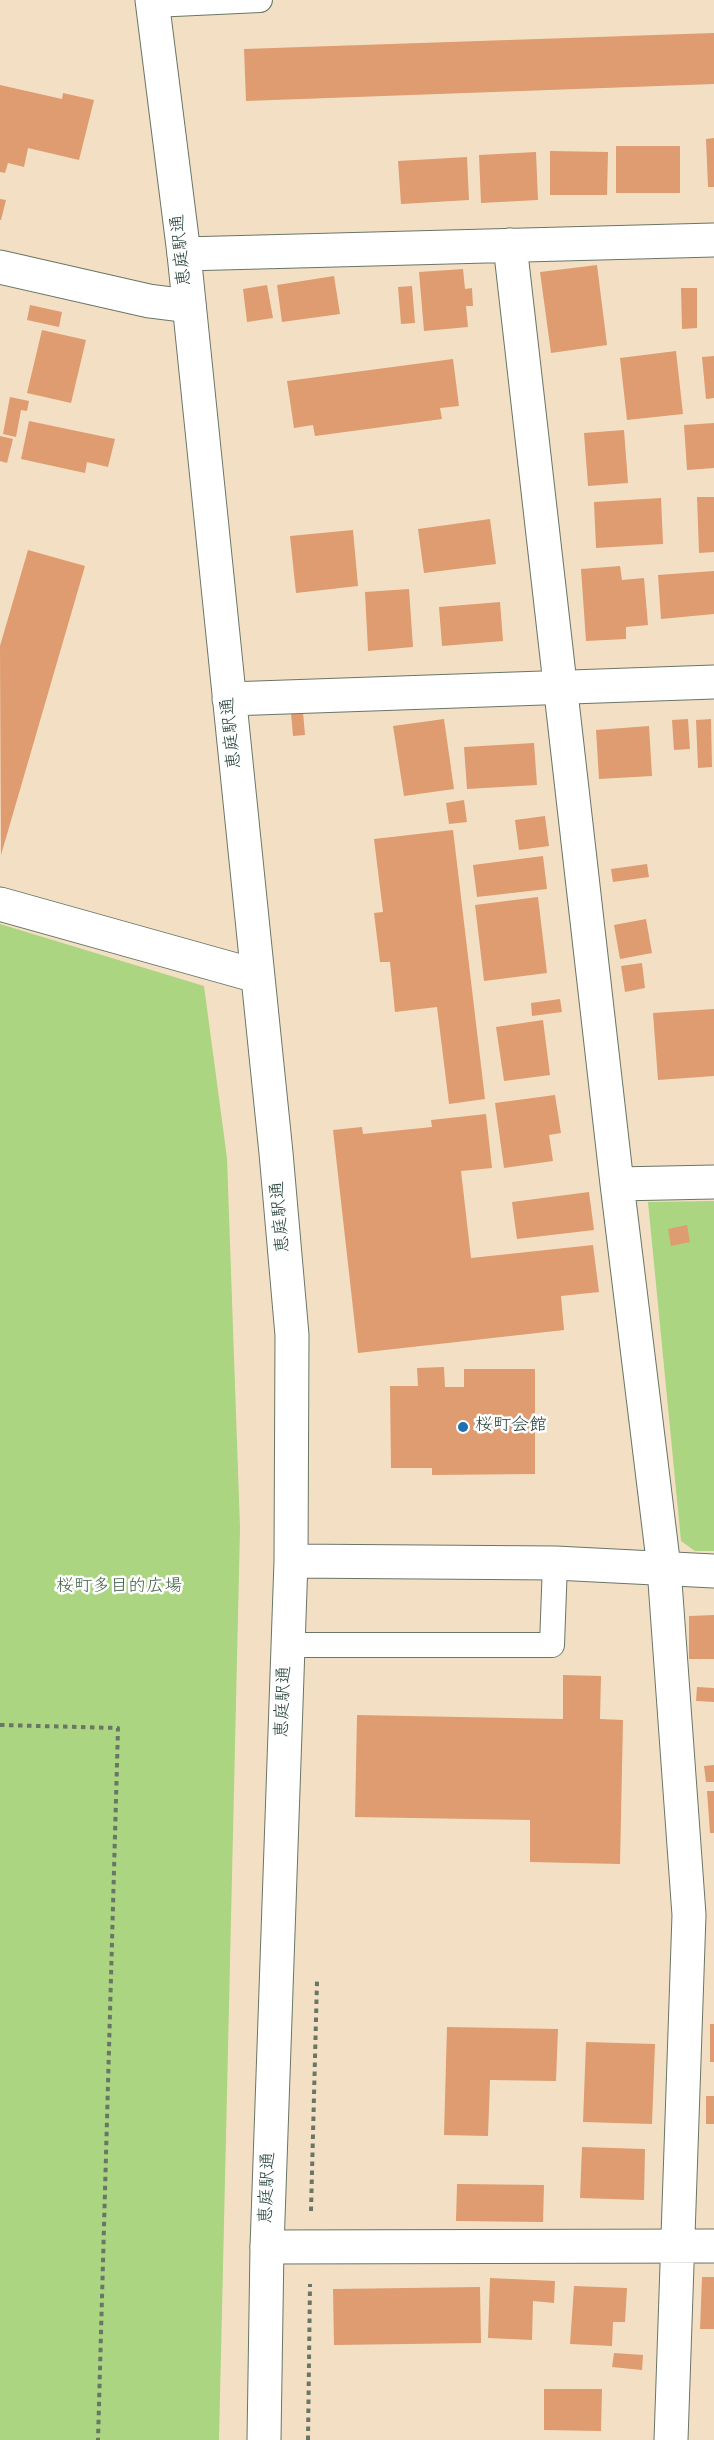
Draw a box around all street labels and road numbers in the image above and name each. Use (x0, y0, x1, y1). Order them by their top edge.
street label: 恵庭駅通 (168, 213, 198, 287)
street label: 恵庭駅通 (218, 696, 248, 770)
street label: 恵庭駅通 (268, 1180, 296, 1254)
street label: 恵庭駅通 (273, 1666, 297, 1738)
street label: 恵庭駅通 (257, 2152, 281, 2224)

